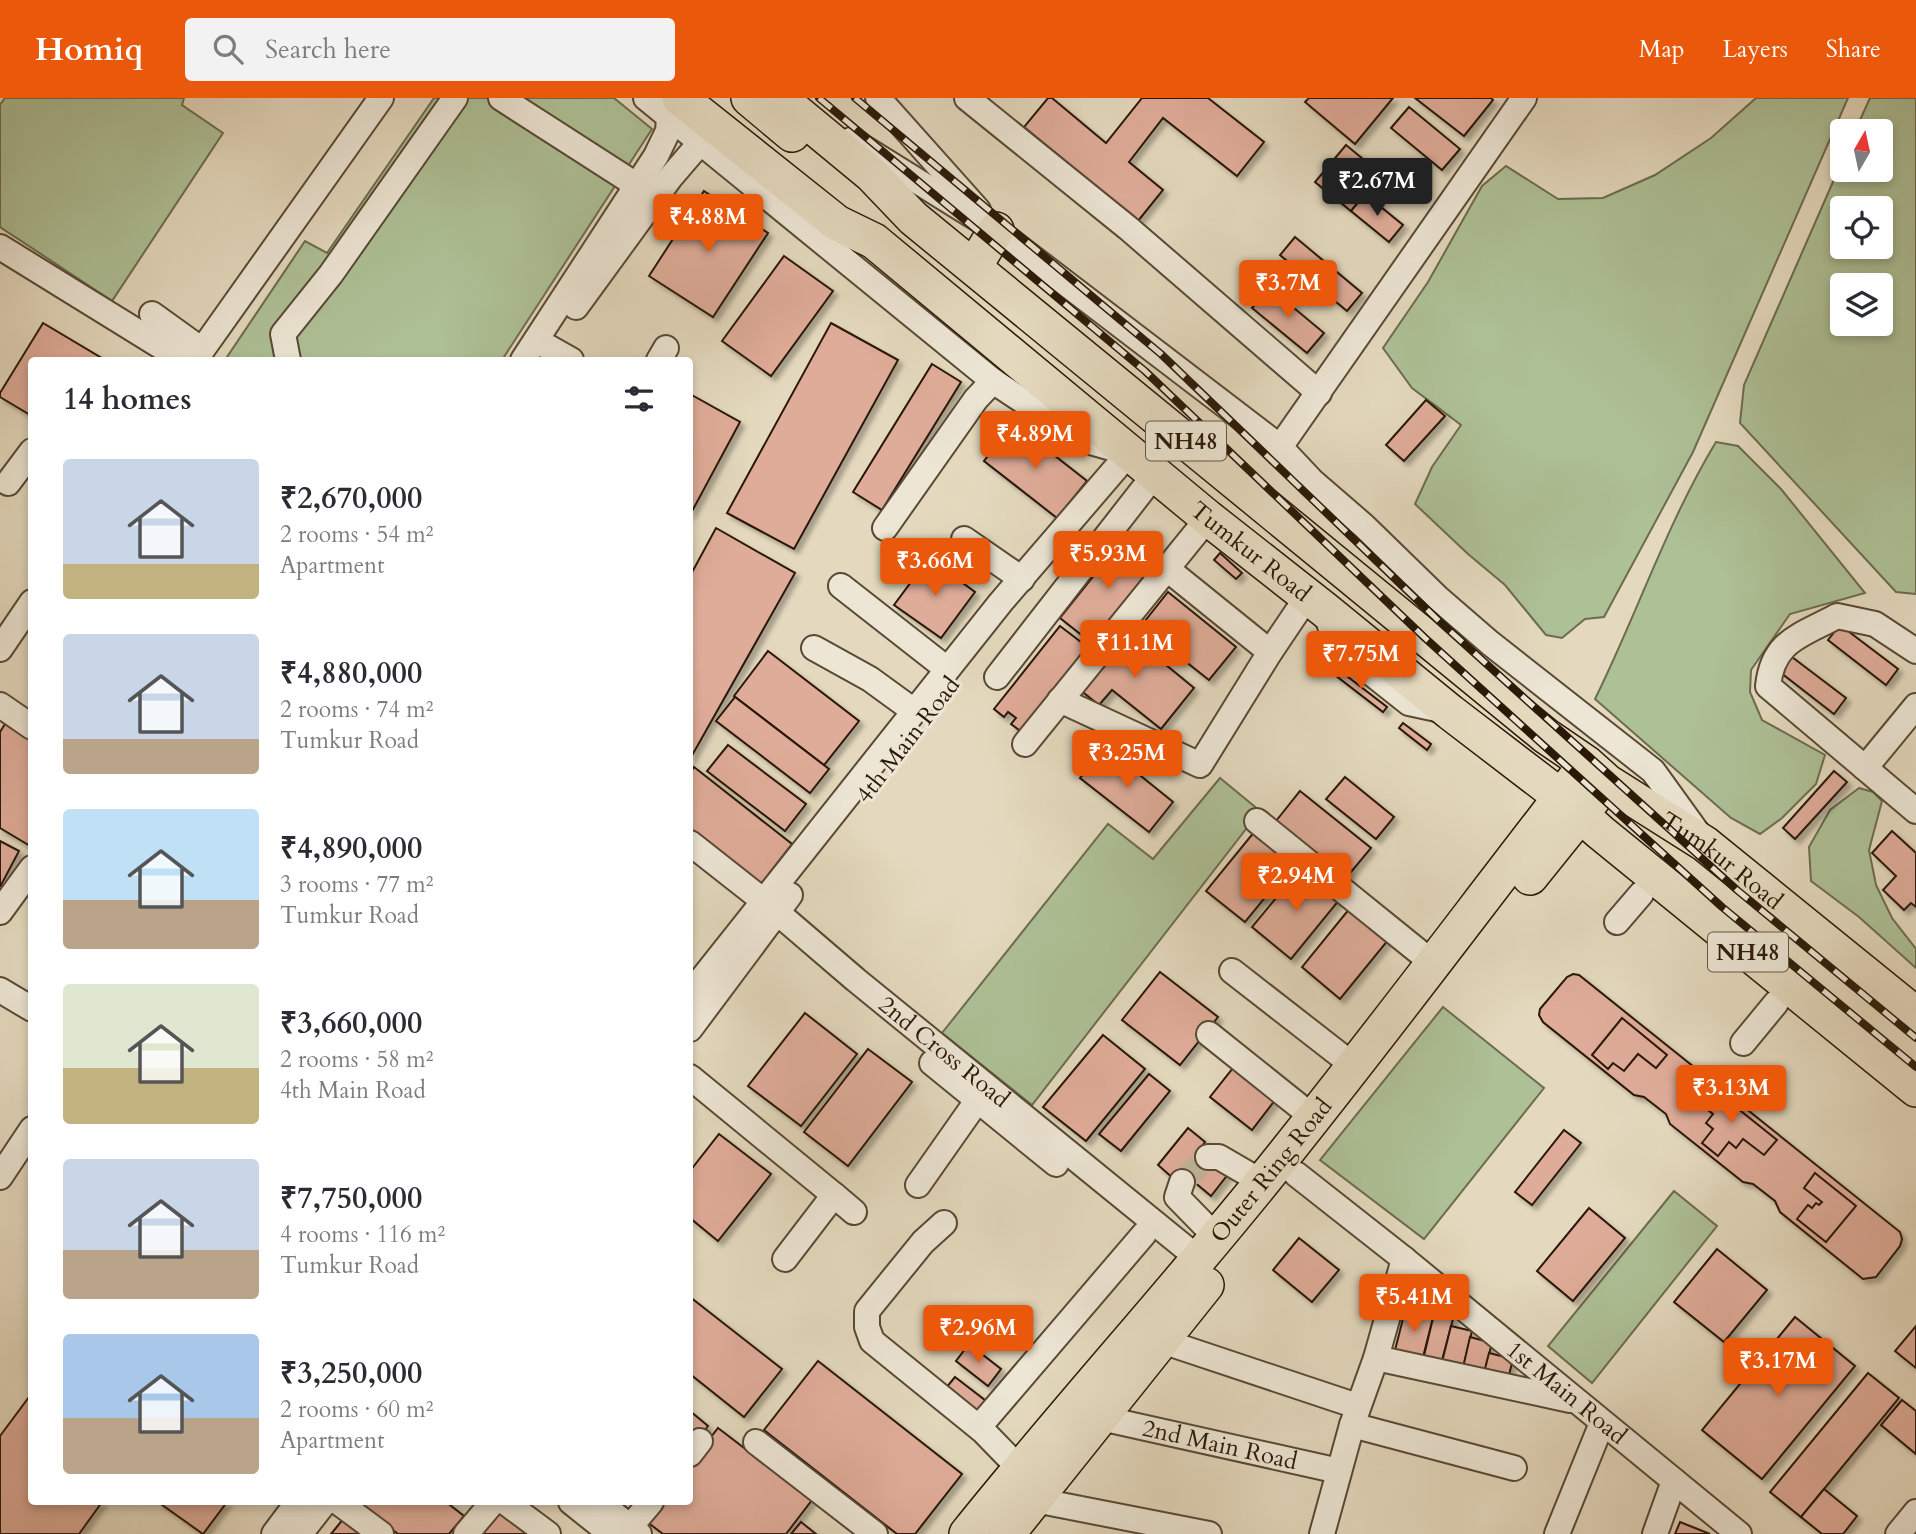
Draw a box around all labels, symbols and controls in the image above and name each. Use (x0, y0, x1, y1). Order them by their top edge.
search box (185, 18, 675, 81)
text: Homiq (35, 27, 143, 72)
icon: search (209, 30, 247, 68)
text: Search here (265, 32, 391, 67)
text: Map (1639, 33, 1685, 66)
text: Layers (1723, 33, 1788, 66)
text: Share (1826, 33, 1881, 66)
north arrow (1830, 119, 1894, 182)
map controls (1830, 119, 1893, 336)
pin: ₹2.67M (1320, 158, 1434, 218)
text: ₹2.67M (1338, 165, 1416, 196)
pin: ₹4.88M (651, 194, 765, 254)
button: locate (1830, 196, 1893, 259)
text: ₹4.88M (669, 201, 747, 232)
pin: ₹3.7M (1239, 260, 1337, 320)
text: ₹3.7M (1255, 267, 1321, 298)
button: layers (1830, 273, 1893, 336)
text: 14 homes (63, 379, 192, 420)
icon: filters (620, 380, 658, 418)
pin: ₹4.89M (978, 412, 1092, 471)
text: ₹4.89M (996, 418, 1074, 449)
road number: NH48 (1146, 422, 1226, 460)
text: ₹2,670,000 (280, 478, 422, 519)
icon: home (119, 487, 203, 571)
street label: Tumkur Road (1183, 494, 1318, 609)
text: 2 rooms · 54 m² (280, 519, 433, 550)
pin: ₹5.93M (1051, 532, 1165, 591)
pin: ₹3.66M (878, 538, 992, 598)
text: ₹5.93M (1069, 538, 1147, 569)
text: ₹3.66M (896, 545, 974, 576)
text: Apartment (280, 550, 384, 581)
pin: ₹11.1M (1078, 620, 1192, 680)
text: ₹11.1M (1096, 627, 1174, 658)
pin: ₹7.75M (1304, 632, 1418, 691)
text: ₹7.75M (1322, 638, 1400, 669)
text: ₹4,880,000 (280, 653, 422, 694)
icon: home (119, 662, 203, 746)
street label: 4th Main Road (848, 670, 968, 810)
text: 2 rooms · 74 m² (280, 694, 433, 725)
text: Tumkur Road (280, 725, 419, 756)
pin: ₹3.25M (1070, 730, 1184, 790)
text: ₹3.25M (1088, 737, 1166, 768)
street label: Tumkur Road (1655, 804, 1790, 917)
text: ₹4,890,000 (280, 828, 422, 869)
icon: home (119, 837, 203, 921)
pin: ₹2.94M (1239, 854, 1353, 913)
text: ₹2.94M (1257, 860, 1335, 891)
text: 3 rooms · 77 m² (280, 869, 433, 900)
text: Tumkur Road (280, 900, 419, 931)
road number: NH48 (1708, 932, 1788, 972)
street label: 2nd Cross Road (872, 988, 1017, 1115)
text: ₹3,660,000 (280, 1003, 422, 1044)
icon: home (119, 1012, 203, 1096)
text: 2 rooms · 58 m² (280, 1044, 433, 1075)
pin: ₹3.13M (1674, 1066, 1788, 1125)
text: ₹3.13M (1692, 1072, 1770, 1103)
text: 4th Main Road (280, 1075, 426, 1106)
street label: Outer Ring Road (1203, 1091, 1340, 1250)
text: ₹7,750,000 (280, 1178, 422, 1219)
icon: home (119, 1187, 203, 1271)
text: 4 rooms · 116 m² (280, 1219, 445, 1250)
text: Tumkur Road (280, 1250, 419, 1281)
pin: ₹5.41M (1357, 1274, 1471, 1334)
text: ₹5.41M (1375, 1281, 1453, 1312)
pin: ₹2.96M (921, 1306, 1035, 1365)
text: ₹2.96M (939, 1312, 1017, 1343)
street label: 1st Main Road (1499, 1333, 1634, 1452)
pin: ₹3.17M (1721, 1338, 1835, 1398)
text: ₹3.17M (1739, 1345, 1817, 1376)
text: ₹3,250,000 (280, 1353, 422, 1394)
icon: home (119, 1362, 203, 1446)
text: 2 rooms · 60 m² (280, 1394, 433, 1425)
street label: 2nd Main Road (1139, 1411, 1301, 1478)
text: Apartment (280, 1425, 384, 1456)

